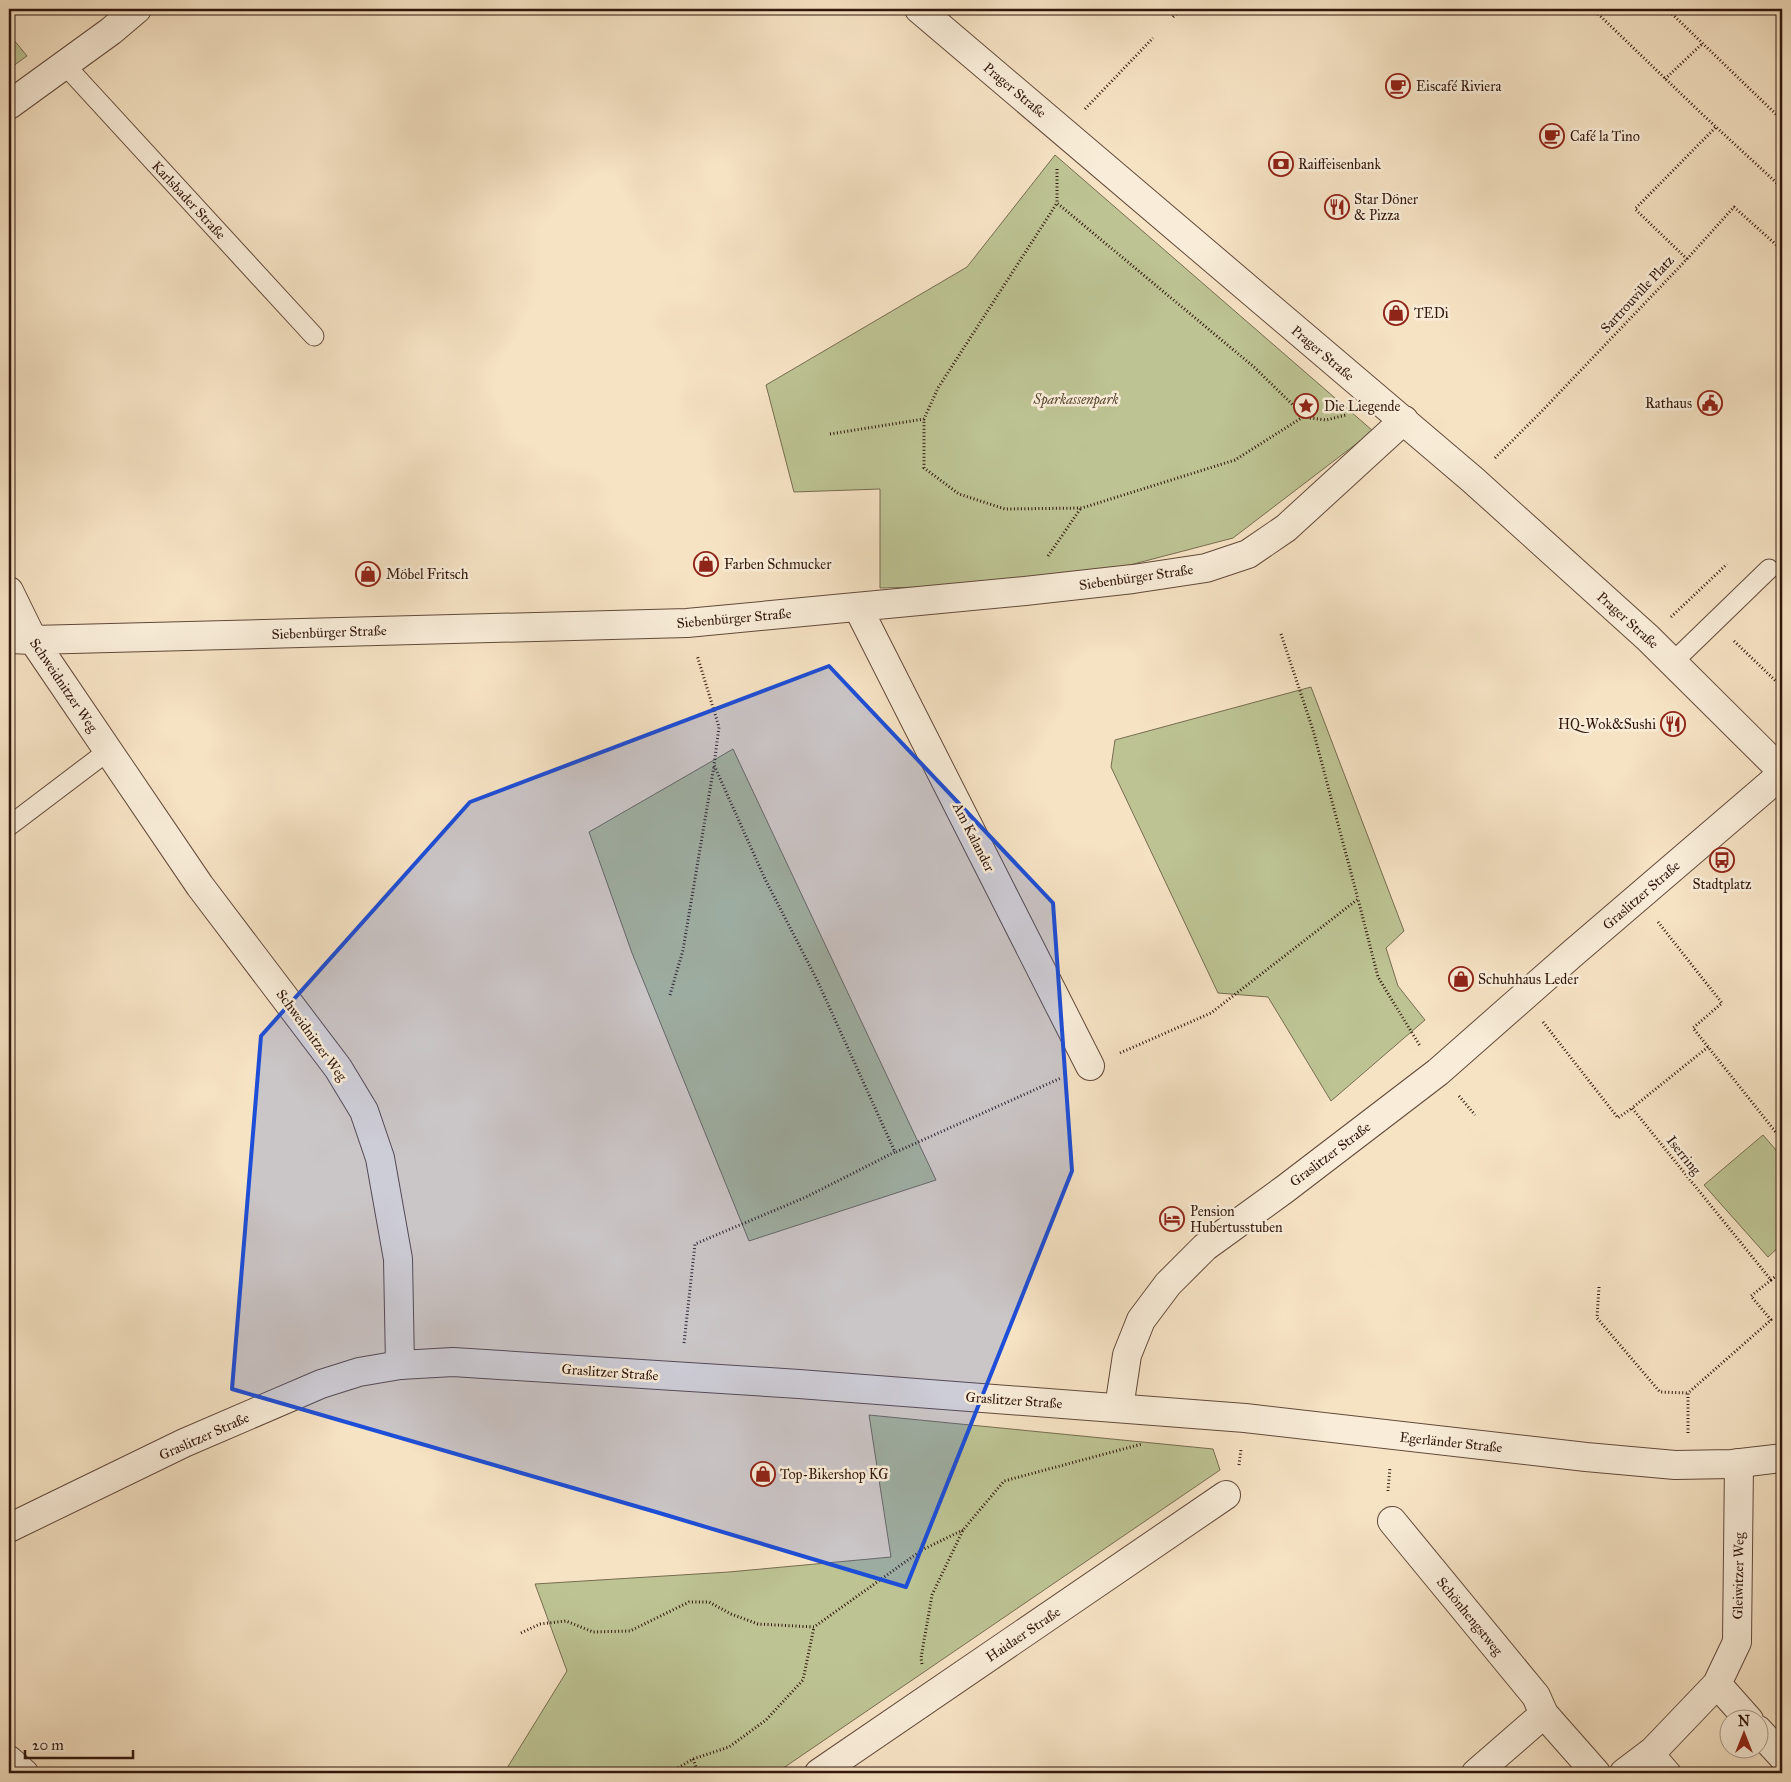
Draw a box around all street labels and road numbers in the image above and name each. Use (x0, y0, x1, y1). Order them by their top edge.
street label: Prager Straße (980, 59, 1050, 122)
street label: Karlsbader Straße (148, 158, 229, 243)
street label: Sartrouville Platz (1597, 252, 1678, 337)
street label: Prager Straße (1288, 322, 1358, 385)
street label: Siebenbürger Straße (1078, 561, 1194, 594)
street label: Prager Straße (1593, 588, 1662, 653)
street label: Siebenbürger Straße (676, 605, 792, 632)
street label: Siebenbürger Straße (271, 622, 387, 643)
street label: Schweidnitzer Weg (26, 635, 101, 736)
street label: Am Kalander (948, 799, 999, 875)
street label: Graslitzer Straße (1599, 857, 1684, 934)
street label: Schweidnitzer Weg (273, 986, 351, 1085)
street label: Graslitzer Straße (1287, 1118, 1374, 1190)
street label: Iserring (1663, 1132, 1705, 1179)
street label: Graslitzer Straße (561, 1361, 659, 1384)
street label: Graslitzer Straße (965, 1389, 1063, 1412)
street label: Graslitzer Straße (157, 1409, 252, 1464)
street label: Egerländer Straße (1399, 1429, 1503, 1456)
street label: Gleiwitzer Weg (1729, 1532, 1748, 1620)
street label: Schönhengstweg (1433, 1574, 1507, 1659)
street label: Haidaer Straße (983, 1603, 1064, 1666)

